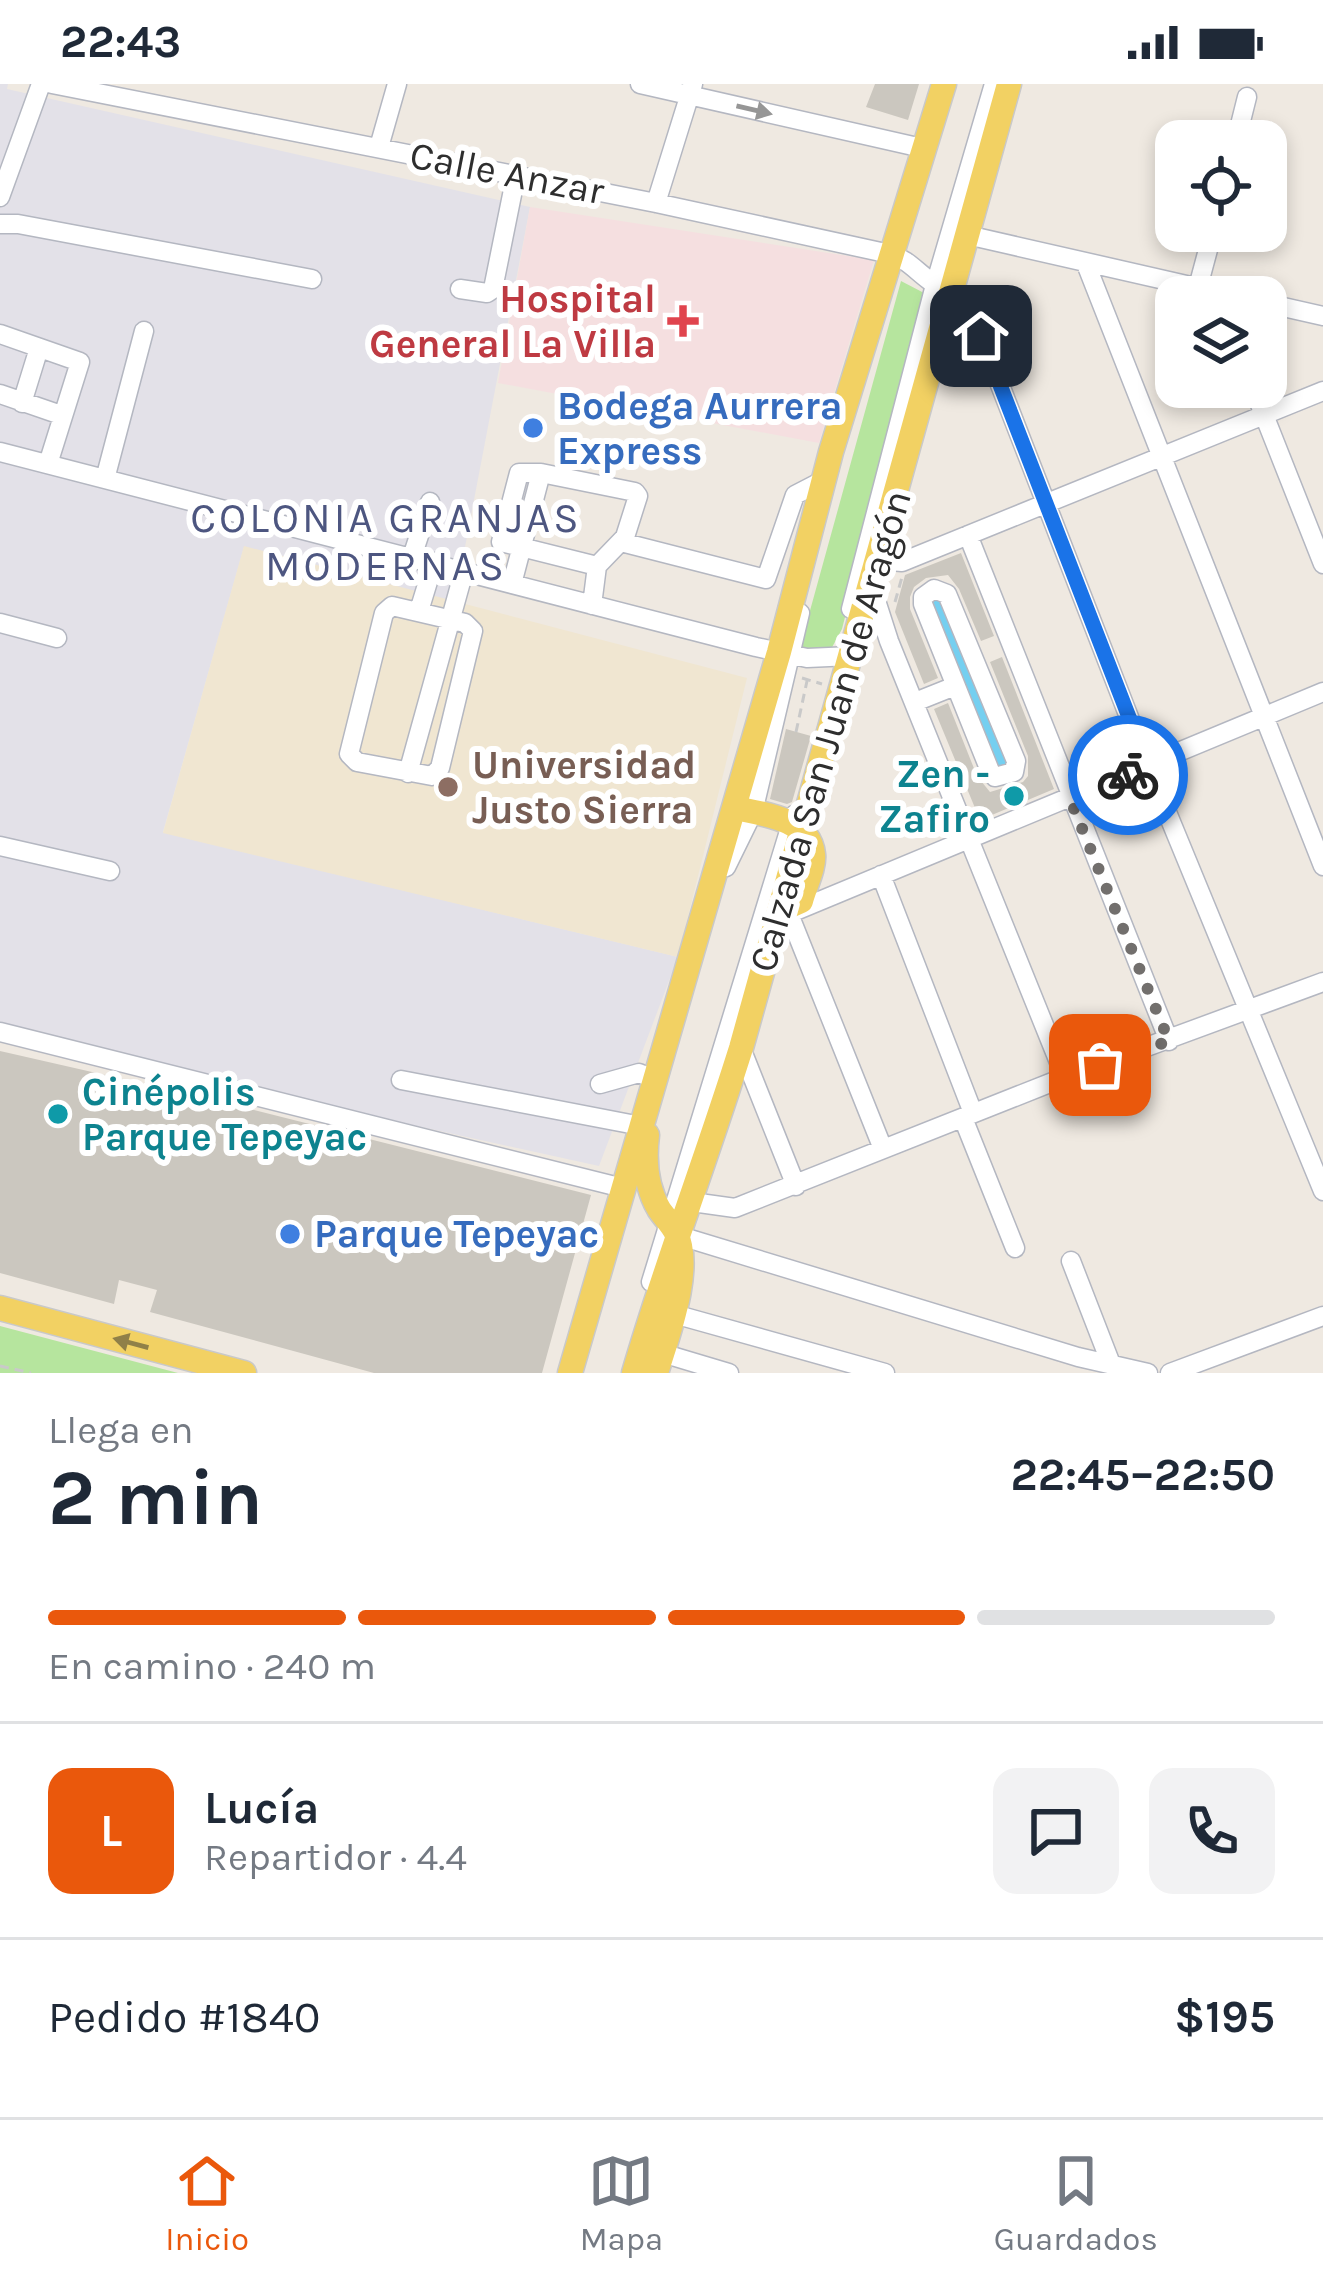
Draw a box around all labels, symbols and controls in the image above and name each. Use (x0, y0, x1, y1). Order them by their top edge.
text: 22:43 (60, 16, 181, 68)
one-way arrow (736, 101, 774, 120)
map controls (1155, 120, 1287, 408)
button: locate (1155, 120, 1287, 252)
street label: Calle Anzar (406, 132, 609, 214)
place label: Hospital General La Villa (369, 276, 656, 367)
button: layers (1155, 276, 1287, 408)
pin (930, 285, 1032, 387)
icon: home (948, 303, 1014, 369)
marker: Hospital General La Villa (667, 305, 699, 337)
place label: Bodega Aurrera Express (557, 383, 843, 474)
marker: Bodega Aurrera Express (520, 415, 546, 441)
street label: Calzada San Juan de Aragón (739, 485, 921, 977)
district label: COLONIA GRANJAS MODERNAS (190, 493, 582, 591)
courier (1068, 715, 1188, 835)
place label: Universidad Justo Sierra (472, 742, 696, 833)
icon: bike (1095, 742, 1161, 808)
place label: Zen - Zafiro (878, 751, 990, 842)
marker: Universidad Justo Sierra (435, 774, 461, 800)
marker: Zen - Zafiro (1001, 783, 1027, 809)
pin (1049, 1014, 1151, 1116)
icon: bag (1067, 1032, 1133, 1098)
place label: Cinépolis Parque Tepeyac (82, 1069, 367, 1160)
marker: Cinépolis Parque Tepeyac (45, 1101, 71, 1127)
place label: Parque Tepeyac (314, 1211, 599, 1257)
marker: Parque Tepeyac (277, 1221, 303, 1247)
one-way arrow (112, 1333, 149, 1352)
text: Llega en (48, 1407, 194, 1453)
text: 22:45–22:50 (1011, 1449, 1275, 1501)
text: 2 min (48, 1452, 263, 1544)
text: En camino · 240 m (48, 1643, 376, 1689)
button: chat (993, 1768, 1119, 1894)
button: phone (1149, 1768, 1275, 1894)
text: Lucía (204, 1782, 319, 1834)
text: L (100, 1805, 122, 1857)
text: Repartidor · 4.4 (204, 1834, 467, 1880)
text: Pedido #1840 (48, 1991, 321, 2043)
text: $195 (1174, 1991, 1275, 2043)
tab: Inicio (165, 2148, 249, 2258)
tab: Mapa (580, 2148, 663, 2258)
tab: Guardados (994, 2148, 1158, 2258)

